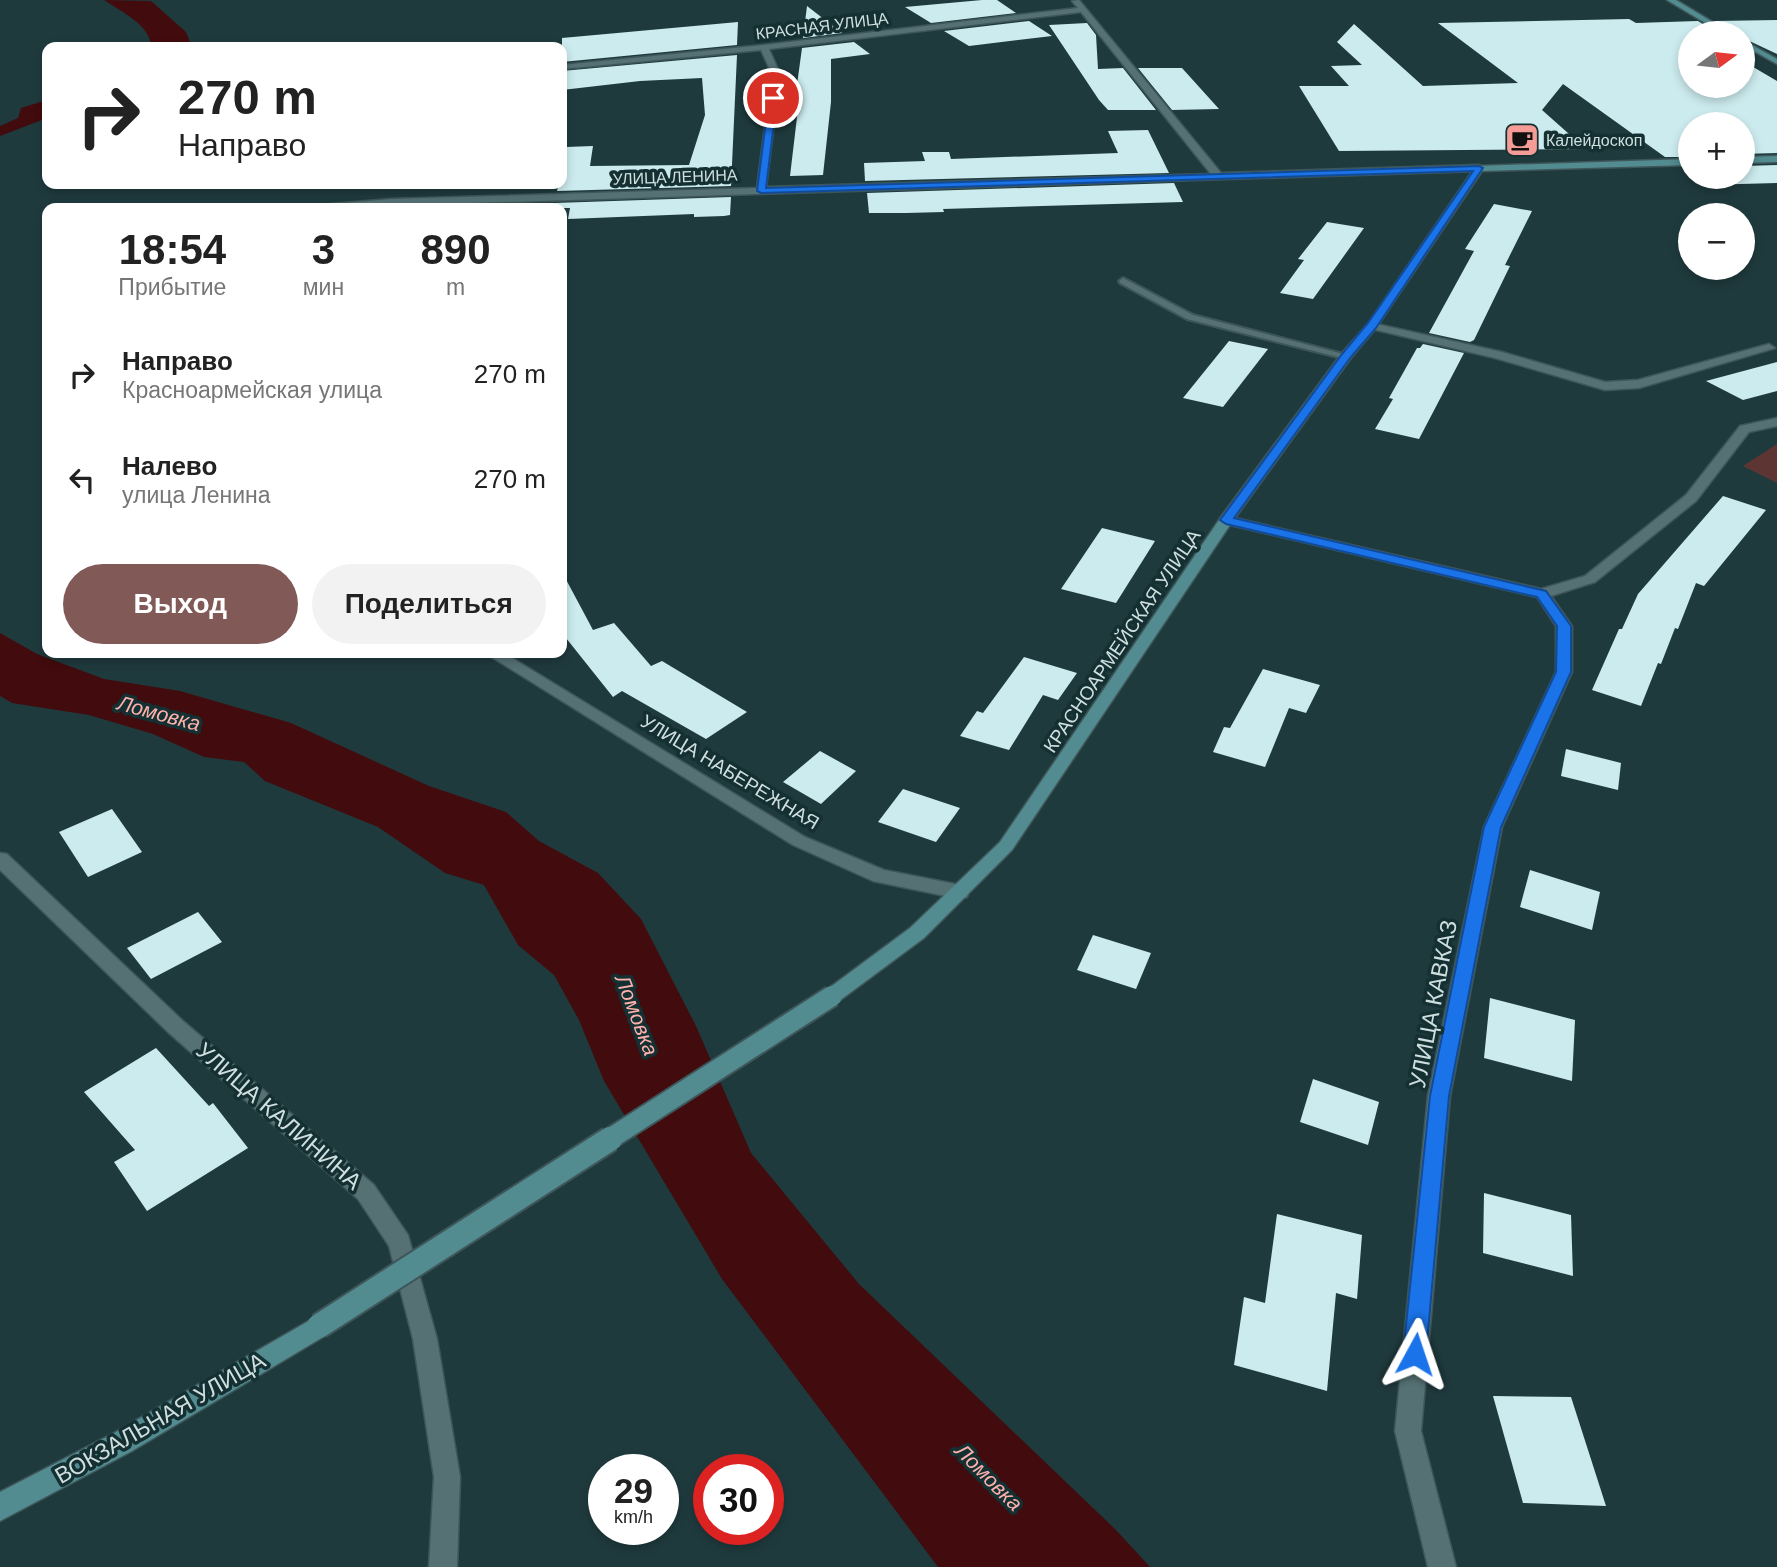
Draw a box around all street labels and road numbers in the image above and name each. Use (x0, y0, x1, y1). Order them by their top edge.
street label: КРАСНАЯ УЛИЦА (755, 9, 889, 43)
street label: УЛИЦА ЛЕНИНА (612, 166, 738, 188)
street label: КРАСНОАРМЕЙСКАЯ УЛИЦА (1039, 525, 1205, 757)
street label: УЛИЦА НАБЕРЕЖНАЯ (637, 710, 823, 834)
street label: УЛИЦА КАВКАЗ (1404, 918, 1462, 1090)
street label: УЛИЦА КАЛИНИНА (191, 1037, 367, 1195)
street label: ВОКЗАЛЬНАЯ УЛИЦА (50, 1347, 270, 1489)

